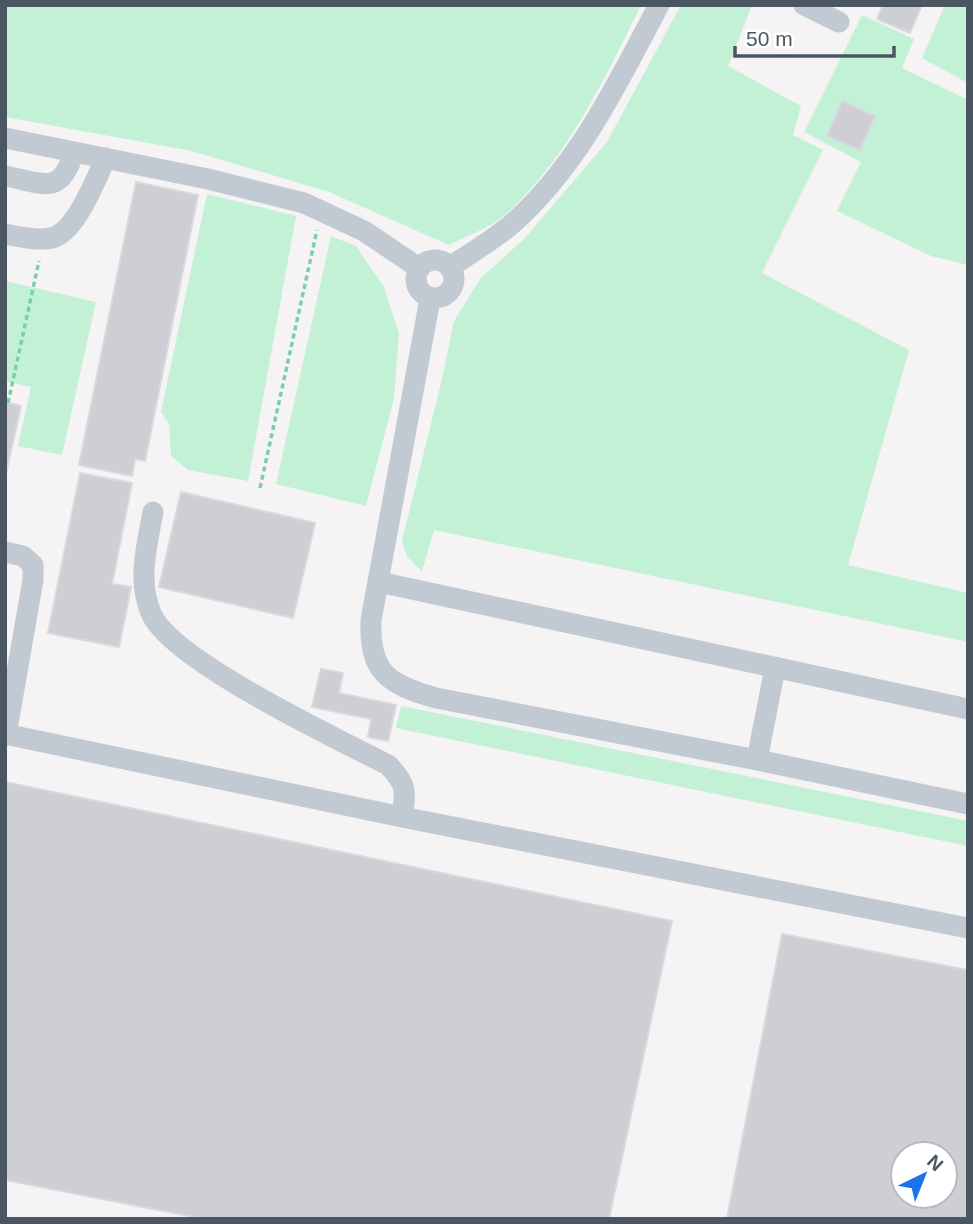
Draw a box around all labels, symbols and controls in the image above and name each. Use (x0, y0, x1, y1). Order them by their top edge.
scale bar (735, 14, 894, 58)
text: 50 m (746, 27, 793, 50)
north arrow (889, 1140, 959, 1210)
text: N (923, 1151, 947, 1175)

